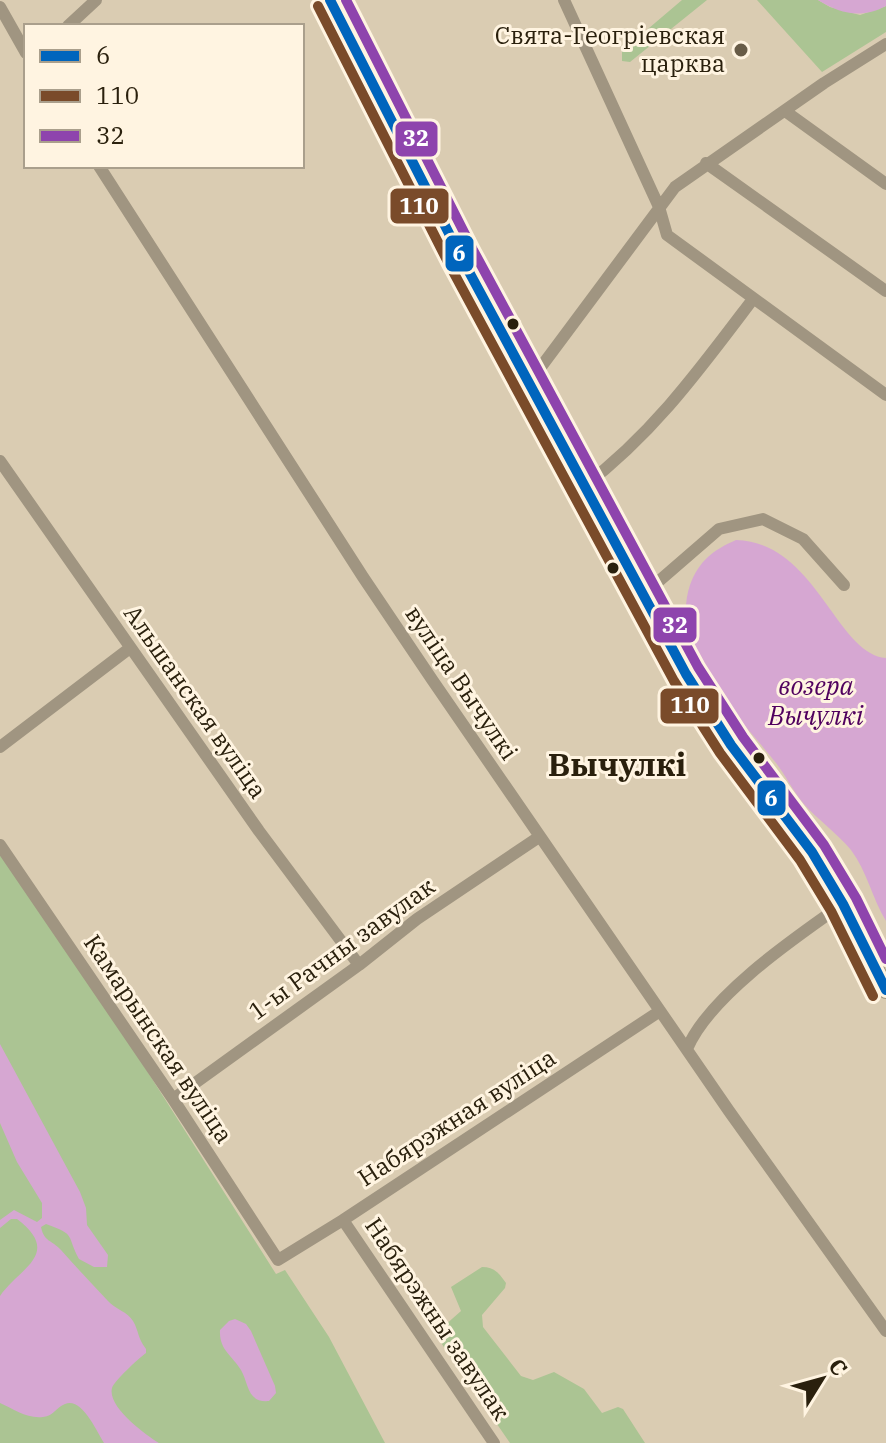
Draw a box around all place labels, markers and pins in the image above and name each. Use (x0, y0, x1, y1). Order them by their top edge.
place label: Свята-Геогріевская царква (495, 19, 725, 79)
marker: Свята-Геогріевская царква (732, 41, 750, 59)
unlabelled marker (505, 316, 521, 332)
unlabelled marker (605, 560, 621, 576)
unlabelled marker (751, 750, 767, 766)

